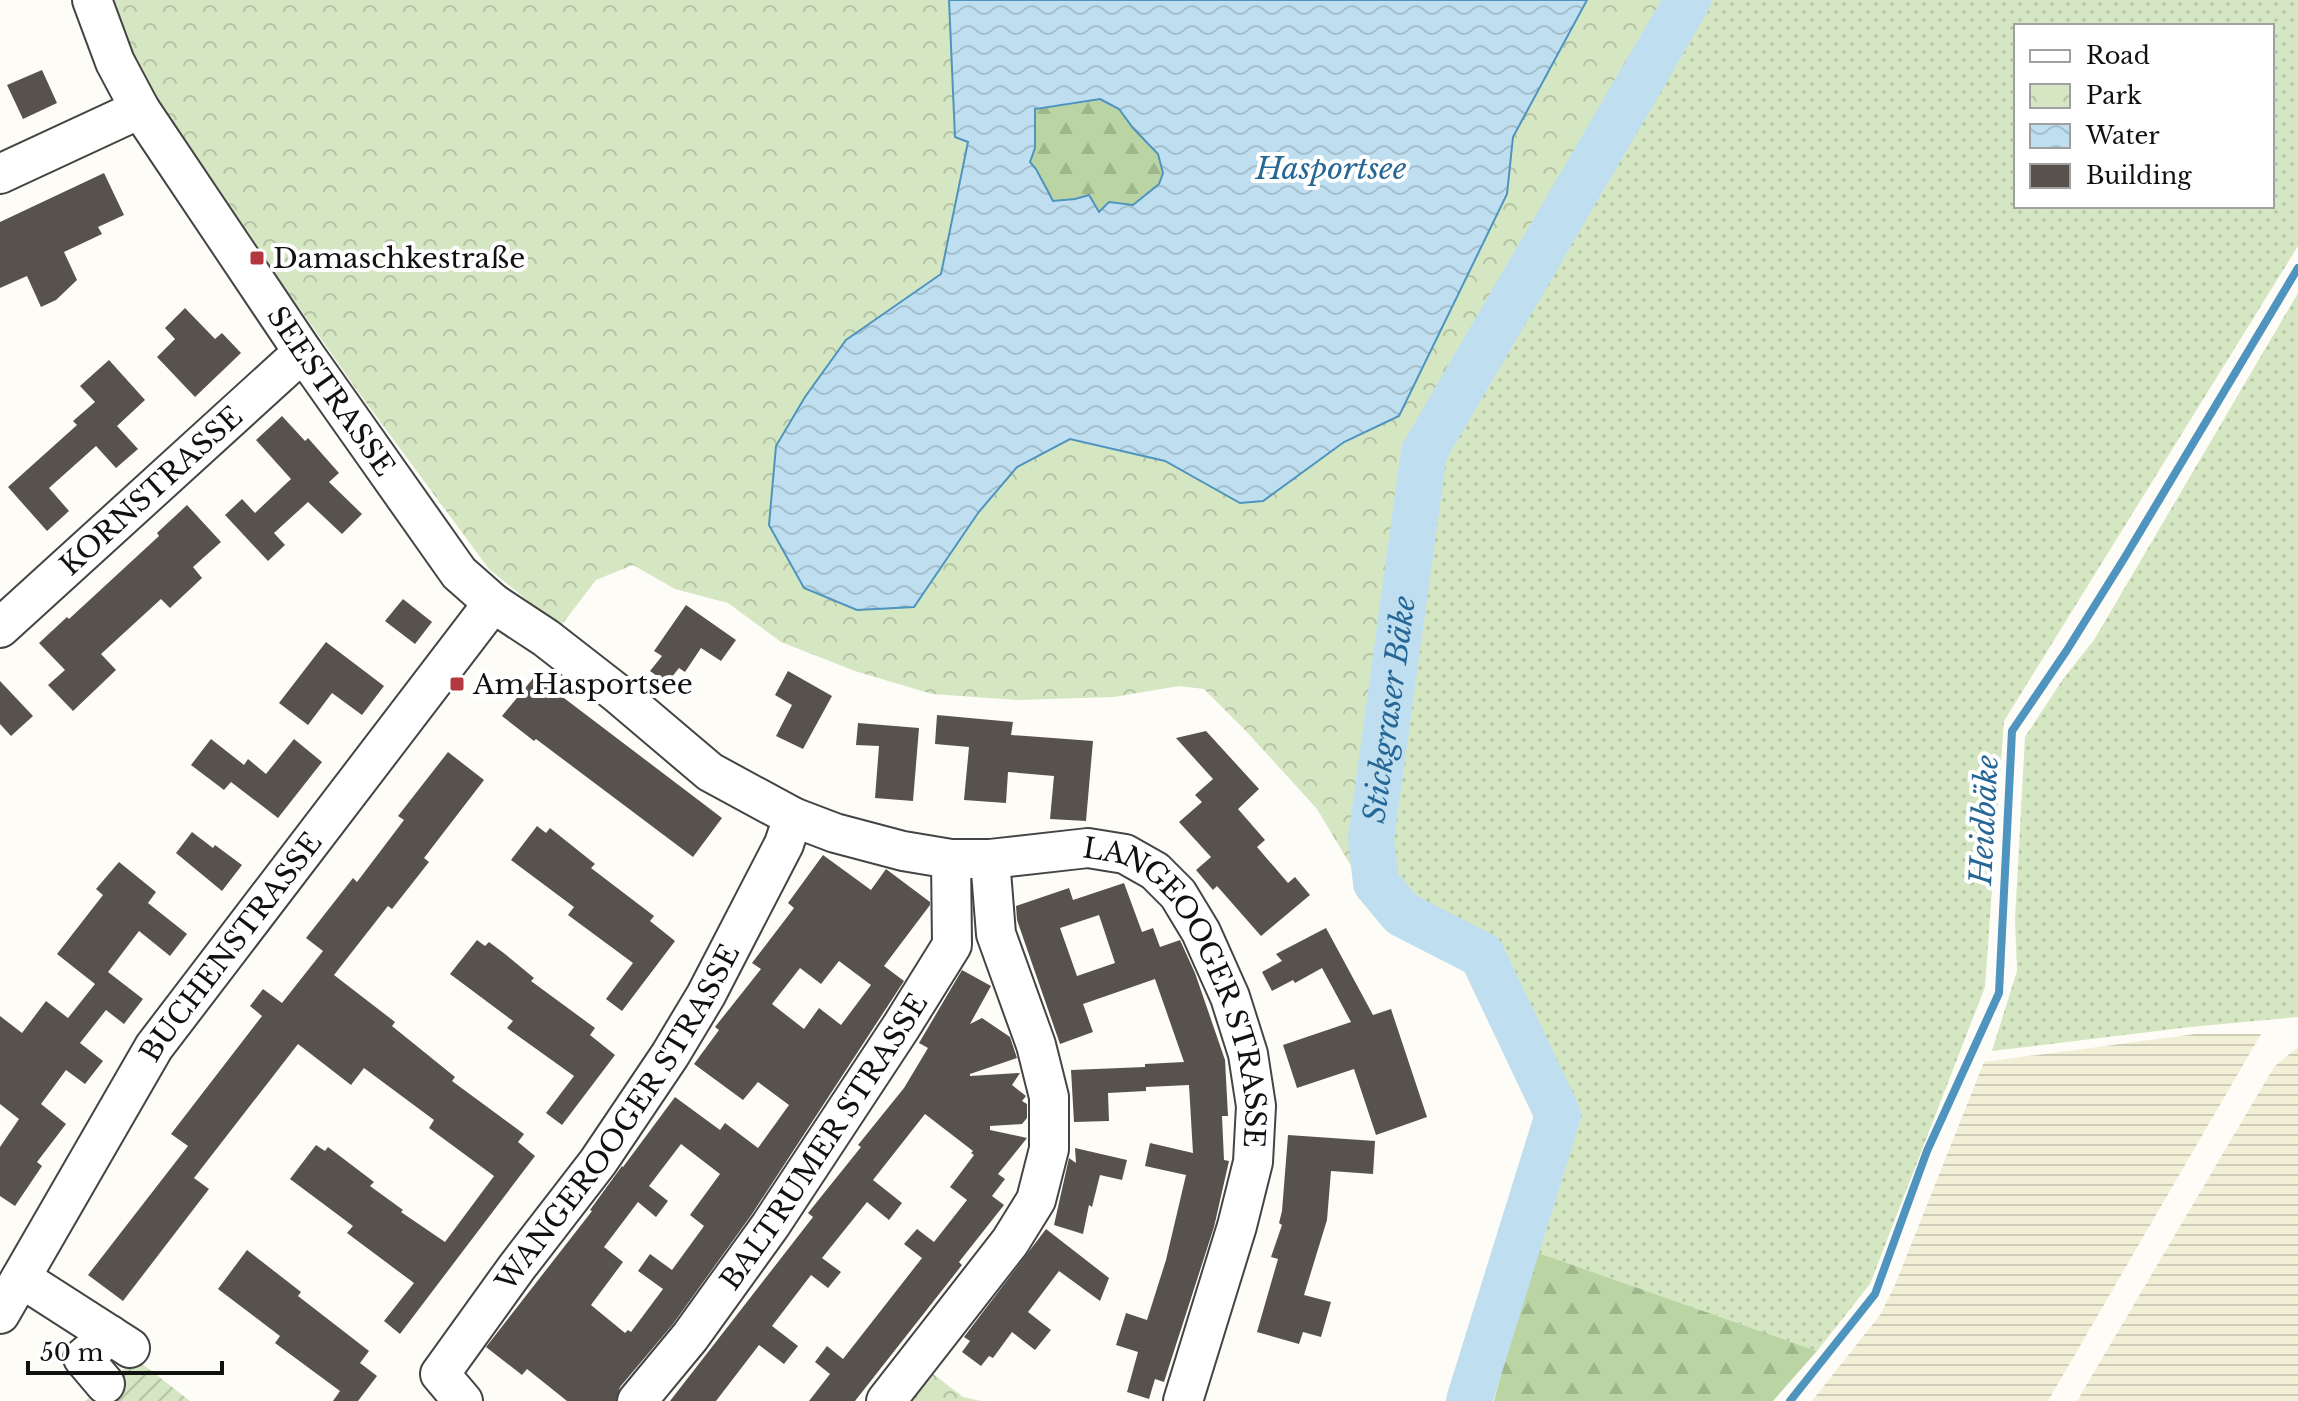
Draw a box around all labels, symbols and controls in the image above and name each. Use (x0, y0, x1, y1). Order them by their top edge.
legend (2014, 24, 2274, 208)
text: Road (2086, 41, 2150, 70)
text: Park (2086, 81, 2142, 110)
text: Water (2085, 121, 2160, 150)
water label: Hasportsee (1255, 150, 1407, 187)
text: Building (2086, 161, 2192, 190)
place label: Damaschkestraße (273, 241, 525, 276)
marker: Damaschkestraße (248, 249, 266, 267)
street label: SEESTRASSE (260, 299, 402, 483)
street label: KORNSTRASSE (52, 399, 249, 582)
water label: Stickgraser Bäke (1355, 593, 1423, 825)
place label: Am Hasportsee (472, 667, 693, 702)
marker: Am Hasportsee (448, 675, 466, 693)
water label: Heidbäke (1962, 754, 2006, 887)
street label: BUCHENSTRASSE (132, 825, 329, 1068)
street label: LANGEOOGER STRASSE (1081, 830, 1274, 1149)
street label: WANGEROOGER STRASSE (488, 938, 747, 1298)
street label: BALTRUMER STRASSE (712, 987, 935, 1296)
scale bar (28, 1325, 222, 1375)
text: 50 m (40, 1338, 104, 1367)

